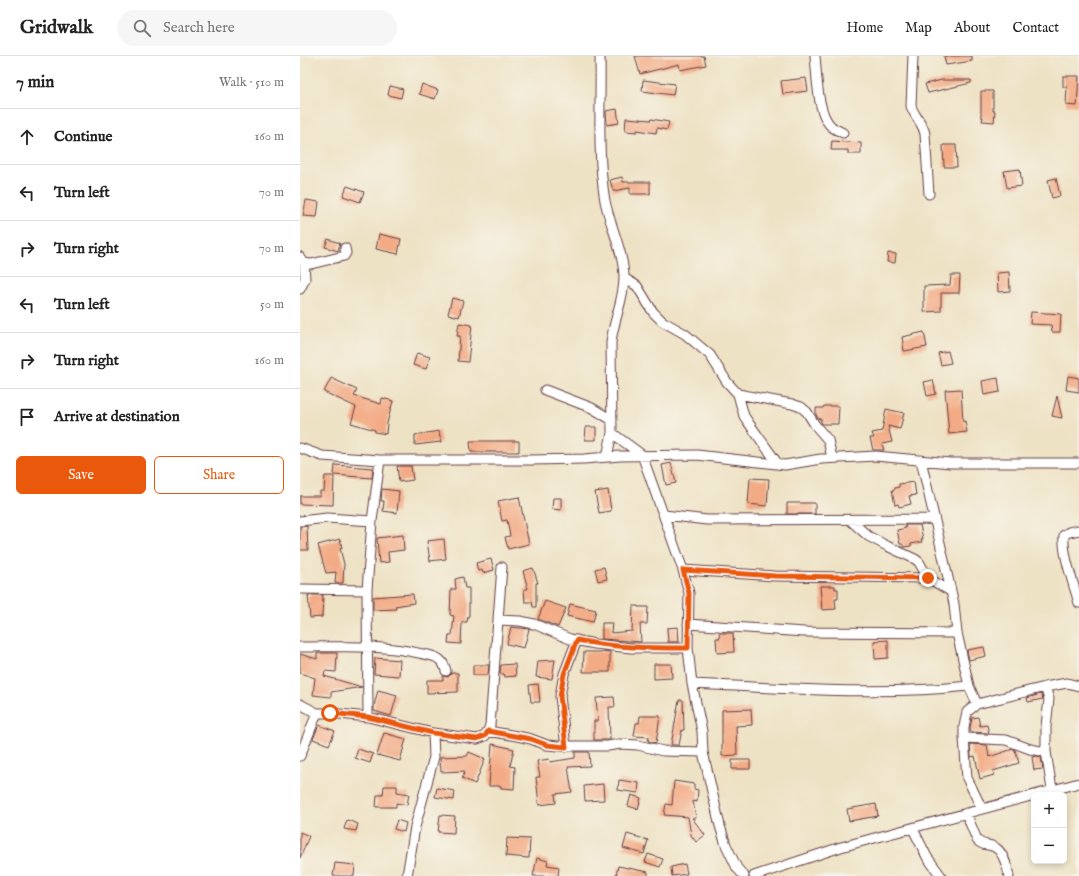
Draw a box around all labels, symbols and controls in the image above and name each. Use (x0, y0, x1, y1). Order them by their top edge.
search box (117, 10, 397, 46)
text: Gridwalk (20, 16, 93, 40)
icon: search (131, 17, 153, 39)
text: Search here (163, 18, 235, 37)
text: Home (847, 19, 883, 37)
text: Map (905, 19, 932, 37)
text: About (954, 19, 990, 37)
text: Contact (1012, 19, 1059, 37)
text: 7 min (16, 72, 54, 93)
text: Walk · 510 m (219, 74, 284, 91)
icon: ahead (16, 126, 38, 148)
text: Continue (54, 127, 112, 146)
text: 160 m (254, 128, 284, 145)
icon: left (16, 182, 38, 204)
text: Turn left (54, 183, 110, 202)
text: 70 m (259, 184, 284, 201)
icon: right (16, 238, 38, 260)
text: Turn right (54, 239, 119, 258)
text: 70 m (259, 240, 284, 257)
icon: left (16, 294, 38, 316)
text: Turn left (54, 295, 110, 314)
text: 50 m (260, 296, 284, 313)
icon: right (16, 350, 38, 372)
text: Turn right (54, 351, 119, 370)
text: 160 m (254, 352, 284, 369)
icon: arrive (16, 406, 38, 428)
text: Arrive at destination (54, 407, 180, 426)
button: Save (16, 456, 146, 494)
button: Share (154, 456, 284, 494)
route end (919, 569, 937, 587)
route start (321, 704, 339, 722)
map controls (1031, 792, 1067, 864)
button: + (1031, 792, 1067, 828)
button: − (1031, 828, 1067, 864)

